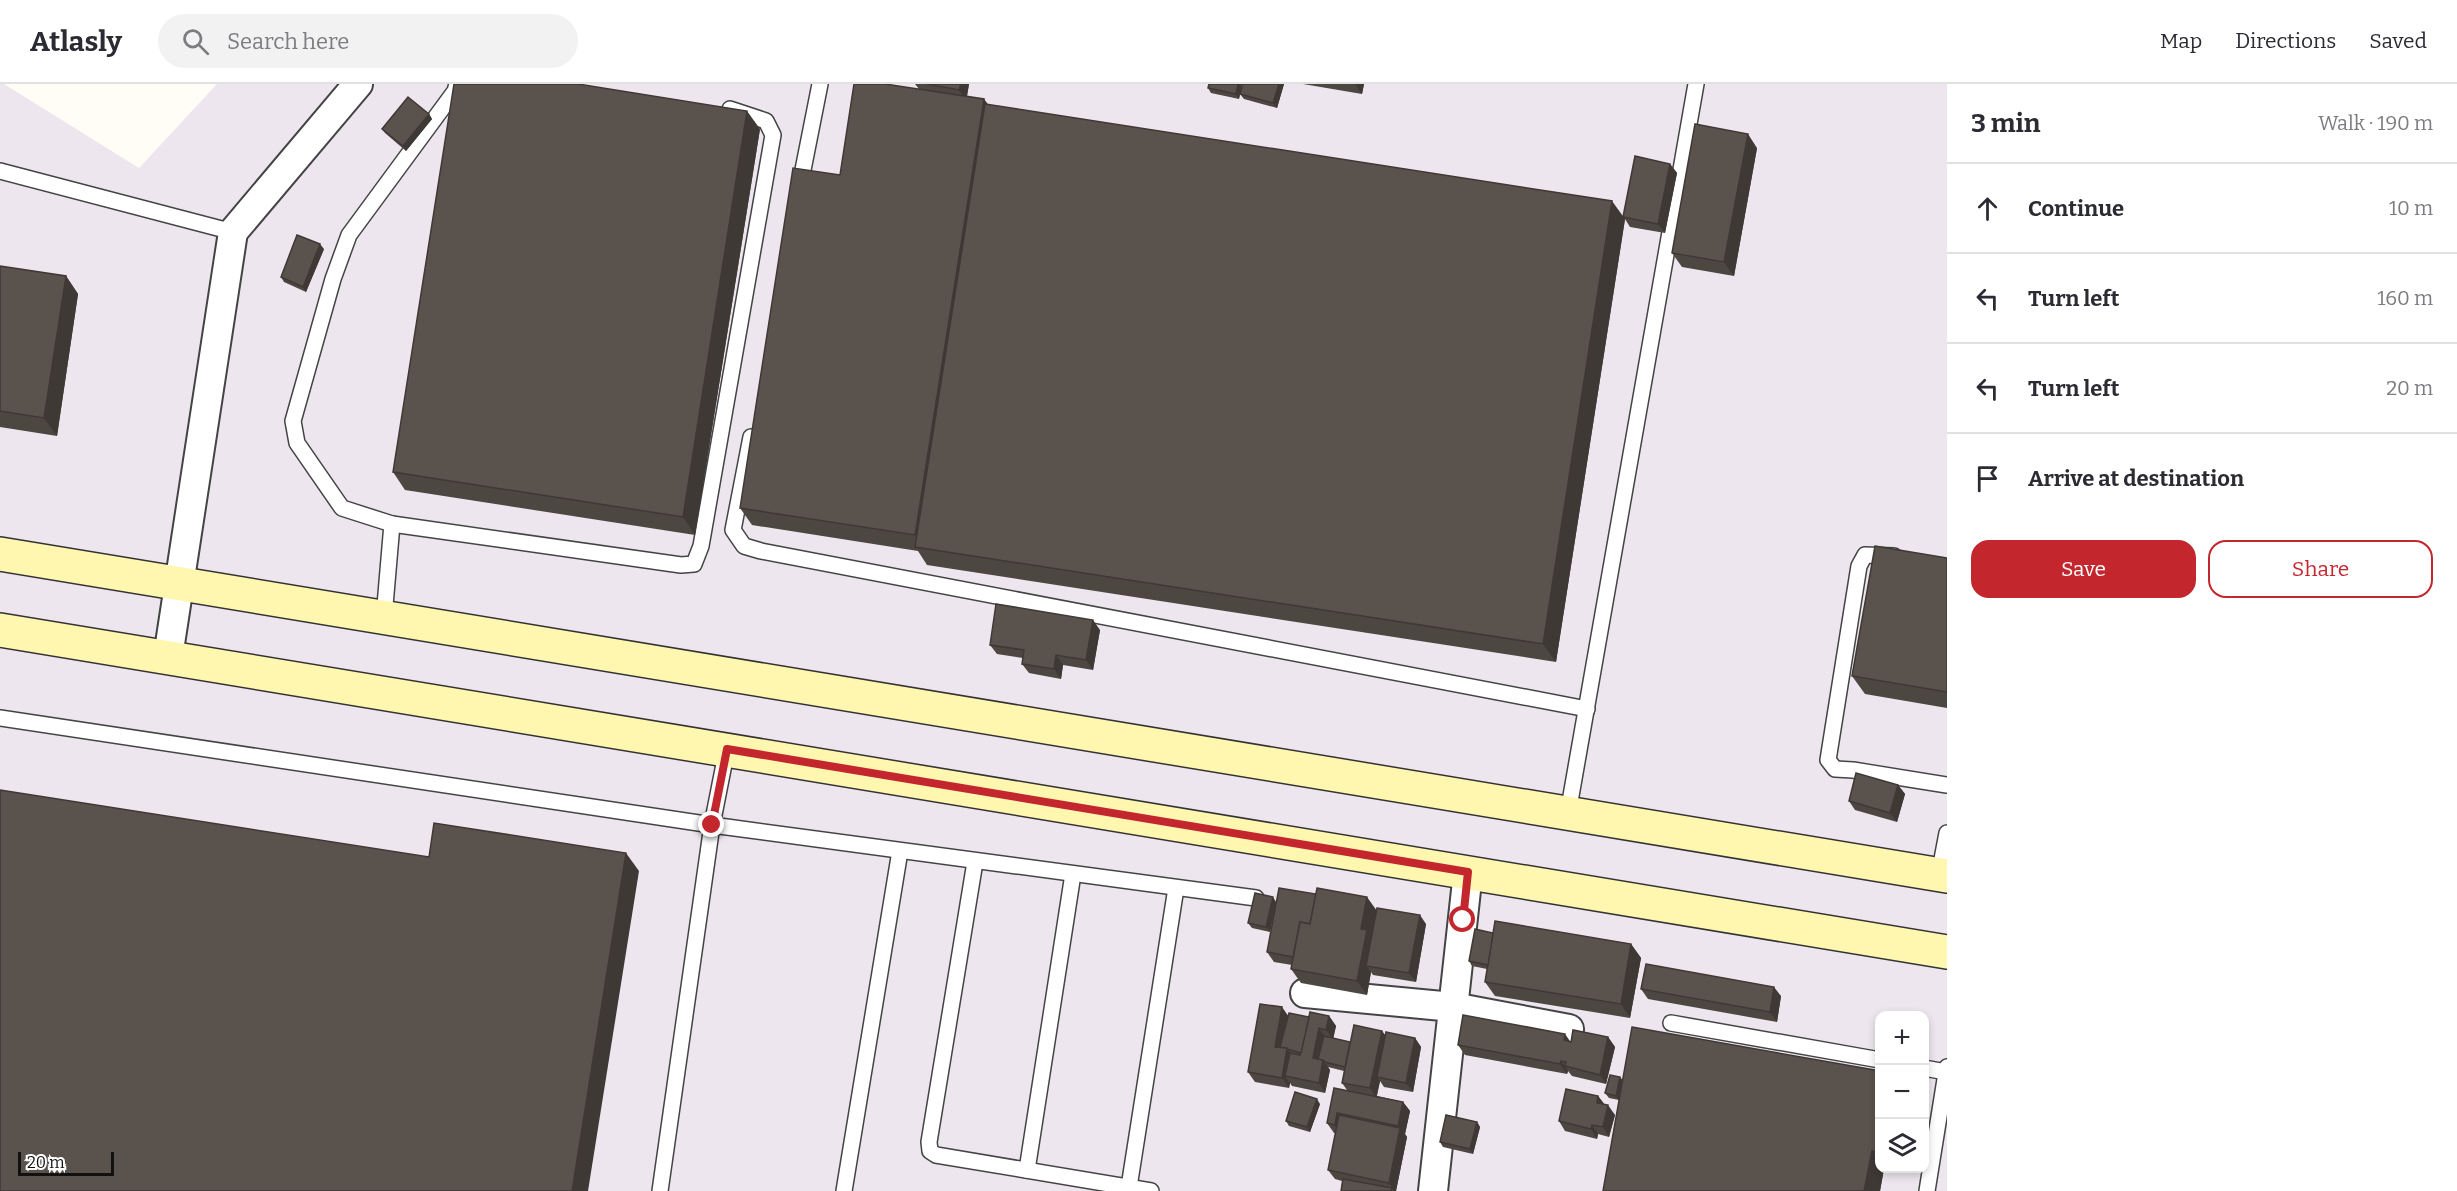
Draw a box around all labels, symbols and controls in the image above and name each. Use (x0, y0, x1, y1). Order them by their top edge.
search box (158, 14, 578, 68)
text: Atlasly (30, 25, 122, 58)
icon: search (179, 25, 212, 58)
text: Search here (227, 28, 349, 55)
text: Map (2160, 28, 2202, 54)
text: Directions (2235, 28, 2336, 54)
text: Saved (2369, 28, 2427, 54)
text: 3 min (1971, 108, 2040, 139)
text: Walk · 190 m (2318, 111, 2433, 135)
icon: ahead (1971, 192, 2004, 225)
text: Continue (2028, 195, 2124, 222)
text: 10 m (2389, 196, 2433, 220)
icon: left (1971, 282, 2004, 315)
text: Turn left (2028, 285, 2120, 312)
text: 160 m (2377, 286, 2433, 310)
icon: left (1971, 372, 2004, 405)
text: Turn left (2028, 375, 2120, 402)
text: 20 m (2386, 376, 2433, 400)
icon: arrive (1971, 462, 2004, 495)
text: Arrive at destination (2028, 465, 2244, 492)
button: Save (1971, 540, 2196, 598)
button: Share (2208, 540, 2433, 598)
route end (698, 811, 724, 837)
route start (1449, 906, 1475, 932)
map controls (1875, 1011, 1929, 1173)
button: + (1875, 1011, 1929, 1065)
button: − (1875, 1065, 1929, 1119)
button: layers (1875, 1119, 1929, 1173)
scale bar (18, 1149, 114, 1176)
text: 20 m (27, 1153, 64, 1172)

